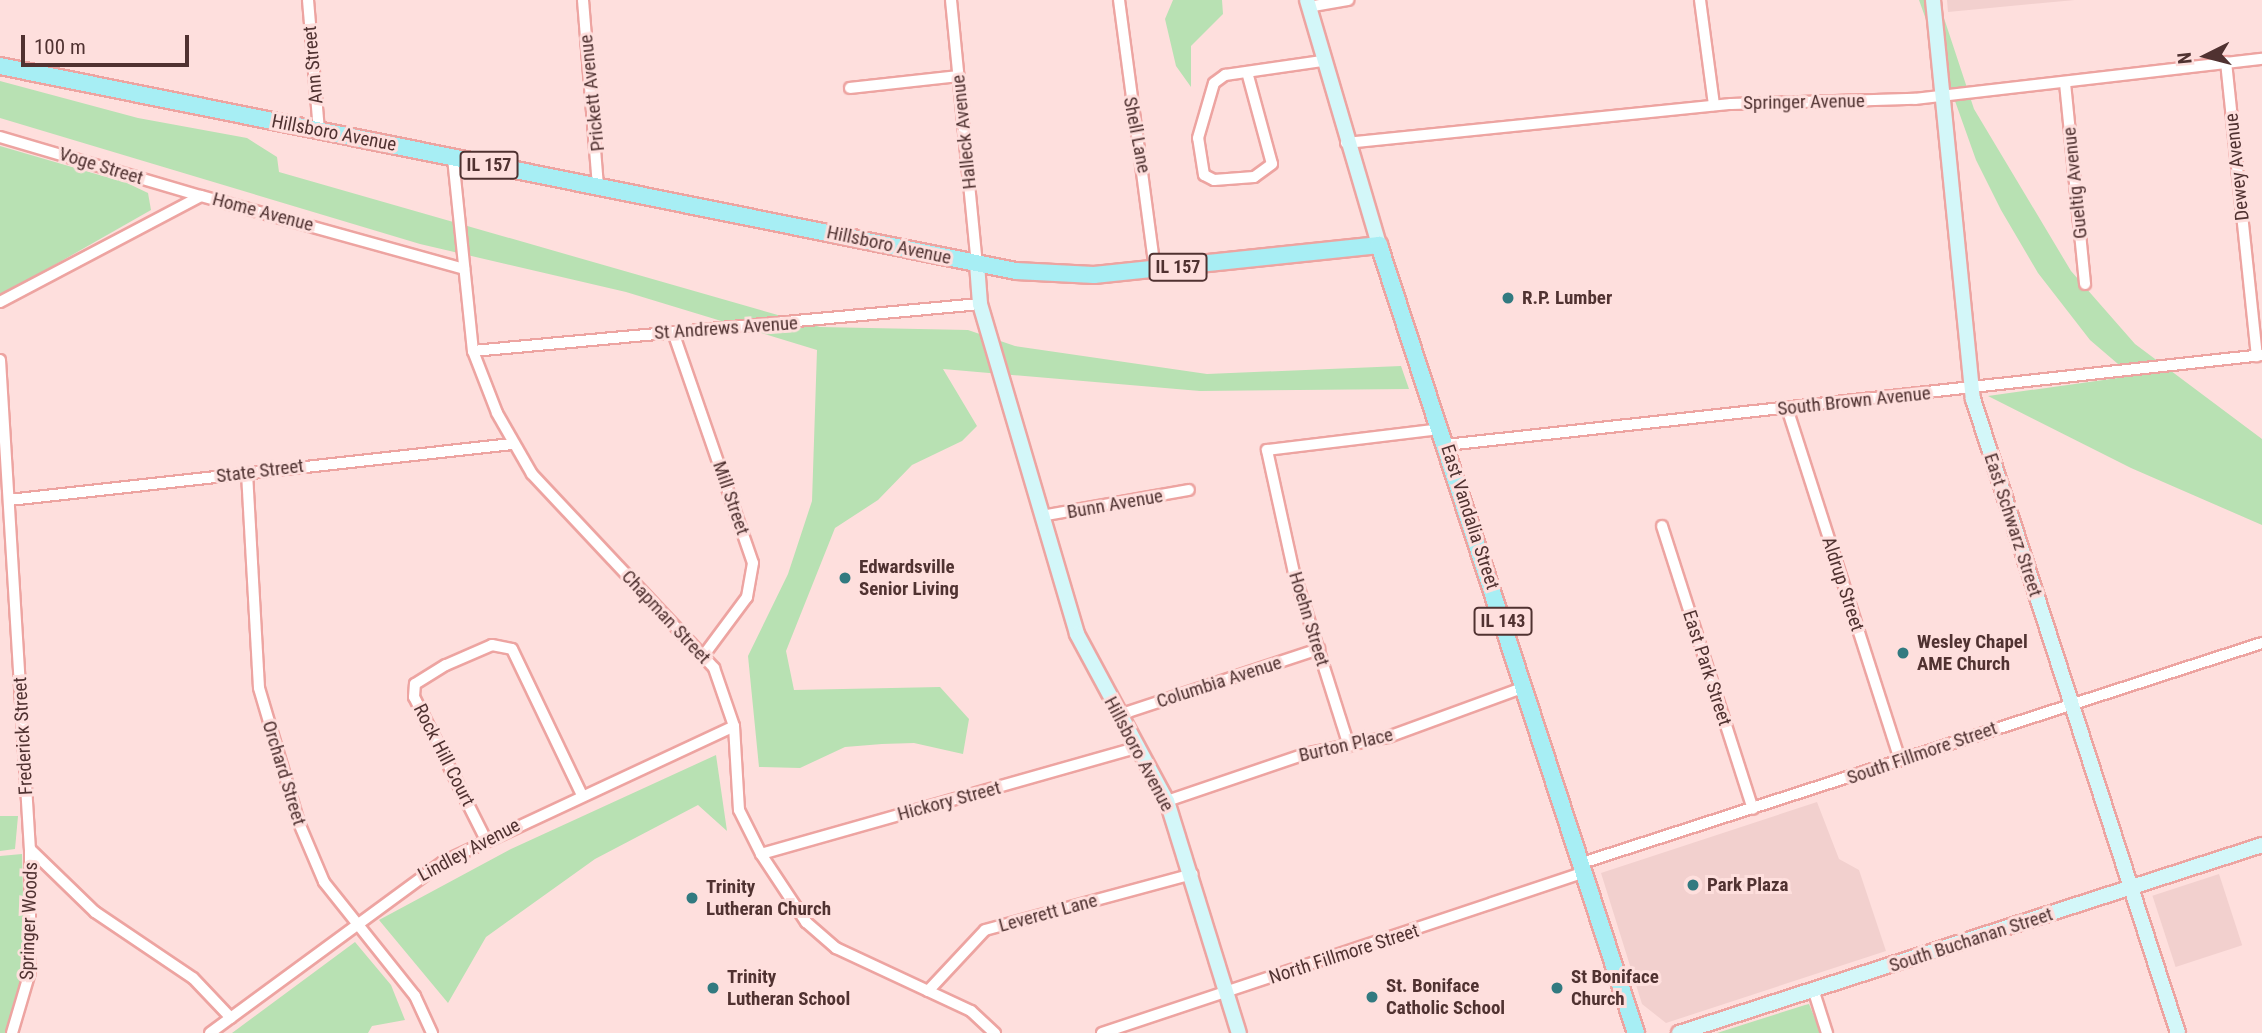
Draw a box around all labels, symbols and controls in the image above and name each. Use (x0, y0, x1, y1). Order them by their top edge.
scale bar (24, 21, 192, 65)
north arrow (2171, 21, 2241, 91)
street label: Ann Street (298, 25, 328, 105)
street label: Prickett Avenue (575, 34, 609, 152)
text: 100 m (34, 35, 86, 59)
text: N (2173, 51, 2197, 65)
street label: Halleck Avenue (947, 74, 981, 190)
street label: Springer Avenue (1743, 90, 1865, 114)
street label: Shell Lane (1118, 95, 1156, 175)
street label: Hillsboro Avenue (270, 110, 398, 156)
street label: Dewey Avenue (2220, 112, 2254, 222)
street label: Gueltig Avenue (2058, 126, 2092, 240)
street label: Voge Street (56, 142, 146, 190)
road number: IL 157 (459, 150, 519, 180)
street label: Home Avenue (210, 188, 316, 236)
street label: Hillsboro Avenue (825, 221, 953, 269)
road number: IL 157 (1148, 253, 1208, 282)
place label: R.P. Lumber (1522, 287, 1612, 309)
marker: R.P. Lumber (1500, 290, 1516, 306)
street label: St Andrews Avenue (653, 312, 799, 344)
street label: South Brown Avenue (1776, 382, 1932, 420)
street label: East Vandalia Street (1436, 442, 1504, 592)
street label: East Schwarz Street (1979, 450, 2047, 600)
street label: State Street (215, 454, 305, 488)
street label: Mill Street (708, 458, 754, 538)
street label: Bunn Avenue (1065, 484, 1165, 524)
street label: Aldrup Street (1817, 534, 1869, 634)
place label: Edwardsville Senior Living (859, 556, 959, 600)
street label: Chapman Street (617, 565, 715, 669)
street label: Hoehn Street (1284, 569, 1334, 669)
marker: Edwardsville Senior Living (837, 570, 853, 586)
road number: IL 143 (1473, 606, 1533, 636)
street label: East Park Street (1678, 607, 1736, 729)
place label: Wesley Chapel AME Church (1917, 631, 2028, 675)
marker: Wesley Chapel AME Church (1895, 645, 1911, 661)
street label: Columbia Avenue (1154, 651, 1284, 713)
street label: Frederick Street (9, 676, 37, 796)
street label: Hillsboro Avenue (1099, 693, 1179, 815)
street label: Rock Hill Court (408, 700, 480, 810)
street label: South Fillmore Street (1844, 717, 2000, 789)
street label: Orchard Street (257, 718, 311, 828)
street label: Burton Place (1297, 723, 1395, 767)
street label: Hickory Street (895, 776, 1003, 826)
street label: Lindley Avenue (414, 814, 524, 886)
street label: Springer Woods (16, 861, 42, 981)
place label: Park Plaza (1707, 874, 1788, 896)
place label: Trinity Lutheran Church (706, 876, 831, 920)
marker: Park Plaza (1685, 877, 1701, 893)
street label: Leverett Lane (996, 889, 1100, 937)
marker: Trinity Lutheran Church (684, 890, 700, 906)
street label: South Buchanan Street (1886, 903, 2056, 977)
street label: North Fillmore Street (1266, 919, 1422, 989)
place label: Trinity Lutheran School (727, 966, 850, 1010)
place label: St Boniface Church (1571, 966, 1659, 1010)
place label: St. Boniface Catholic School (1386, 975, 1505, 1019)
marker: Trinity Lutheran School (705, 980, 721, 996)
marker: St Boniface Church (1549, 980, 1565, 996)
marker: St. Boniface Catholic School (1364, 989, 1380, 1005)

